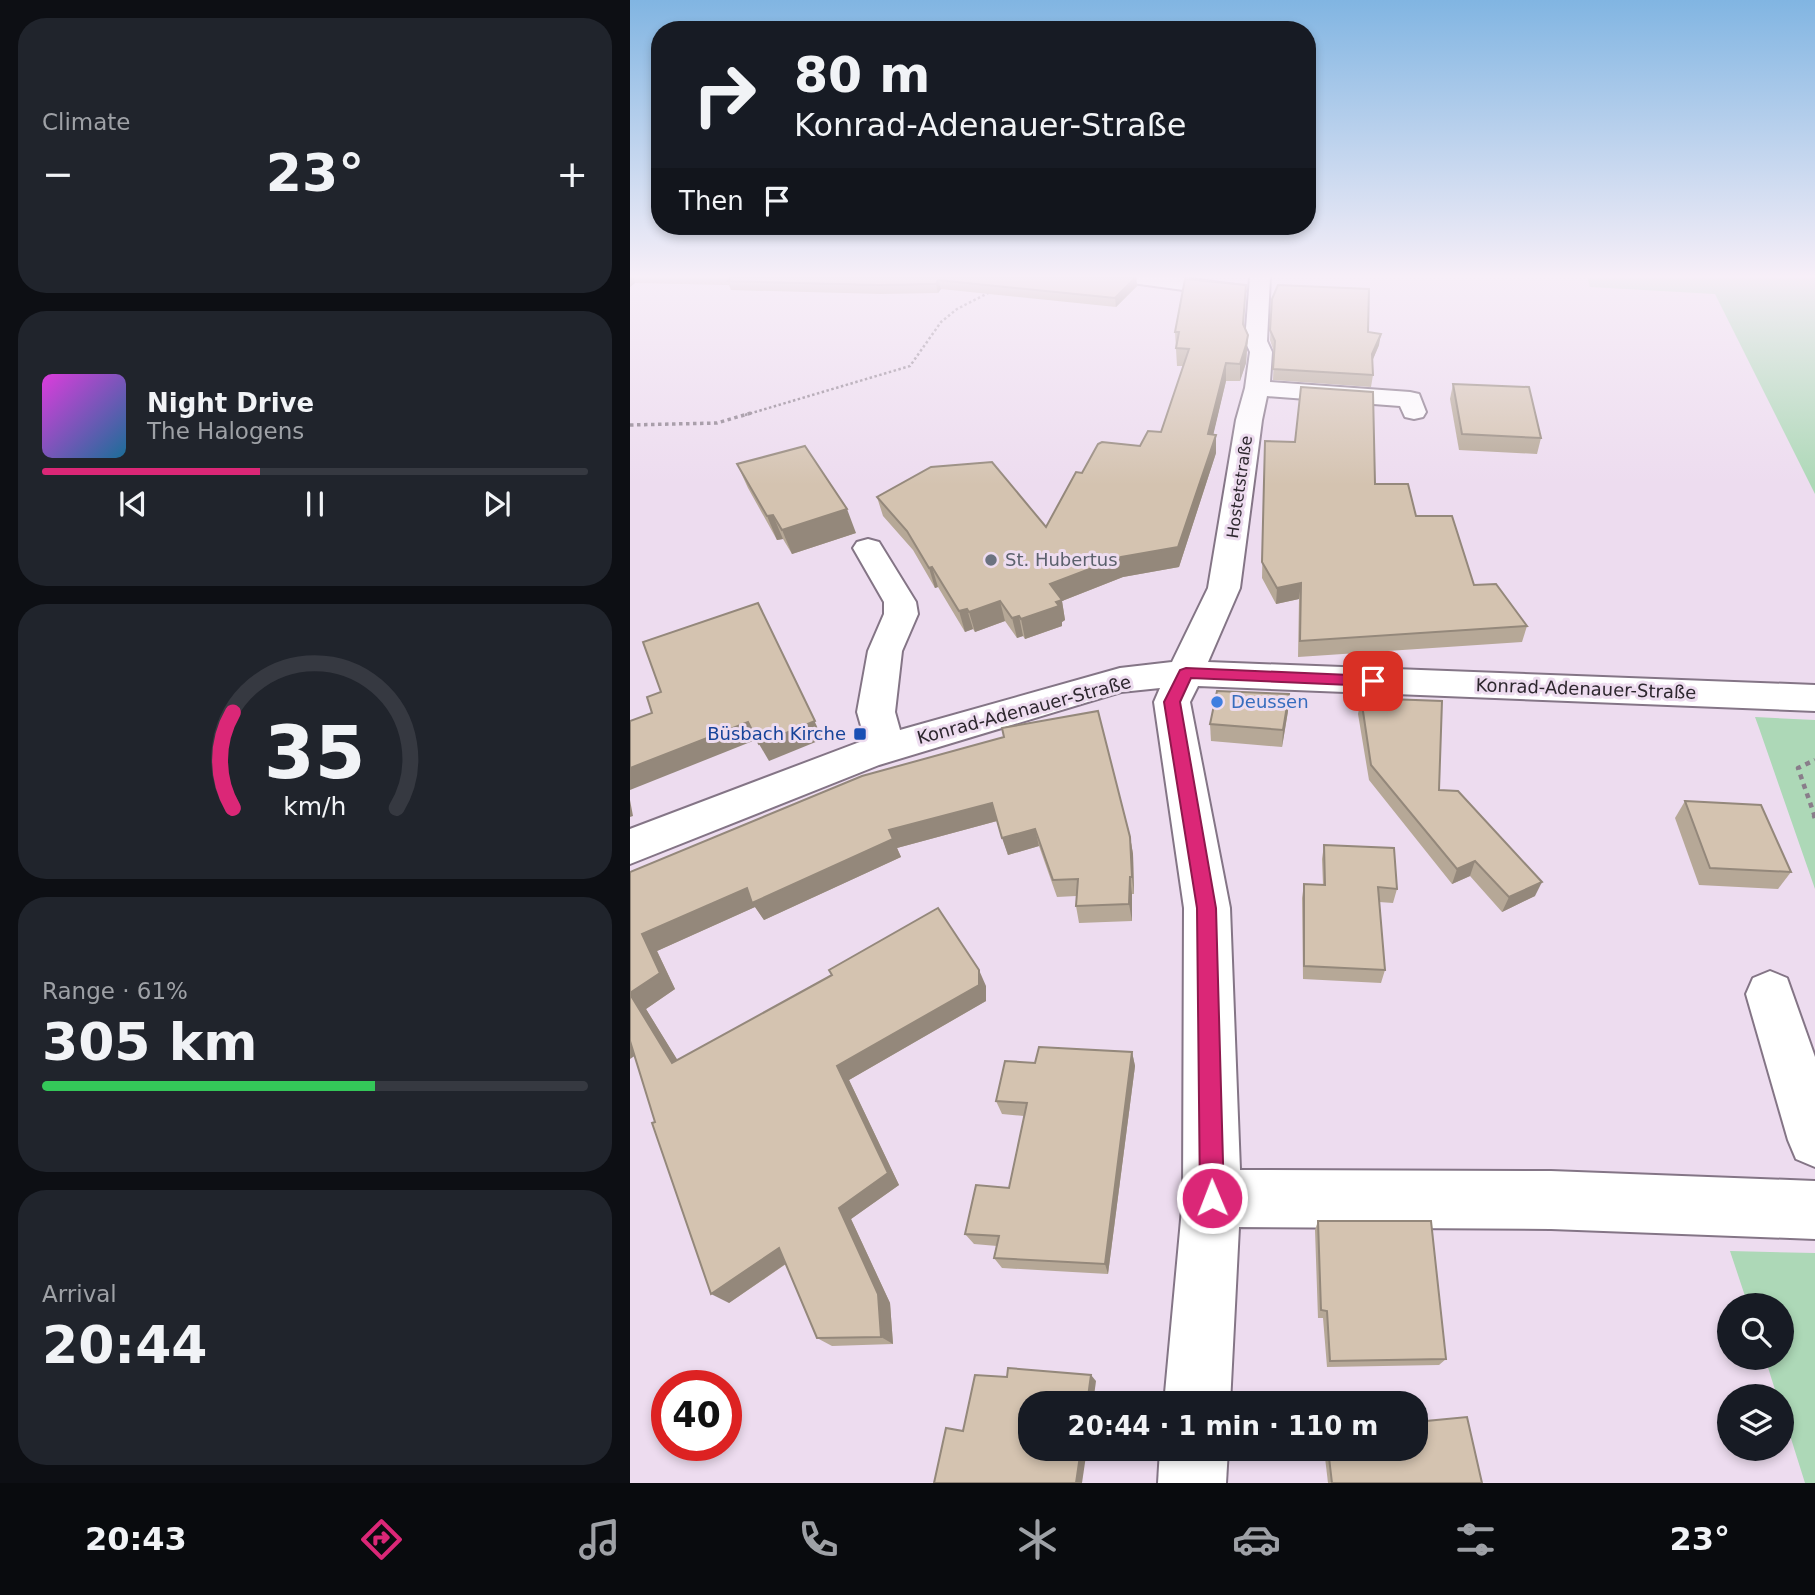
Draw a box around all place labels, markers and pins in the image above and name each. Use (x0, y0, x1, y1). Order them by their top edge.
place label: St. Hubertus (1005, 549, 1118, 570)
marker: St. Hubertus (983, 552, 999, 568)
pin (1343, 651, 1403, 711)
place label: Deussen (1231, 691, 1309, 712)
marker: Deussen (1209, 694, 1225, 710)
place label: Büsbach Kirche (707, 723, 846, 744)
marker: Büsbach Kirche (852, 726, 868, 742)

